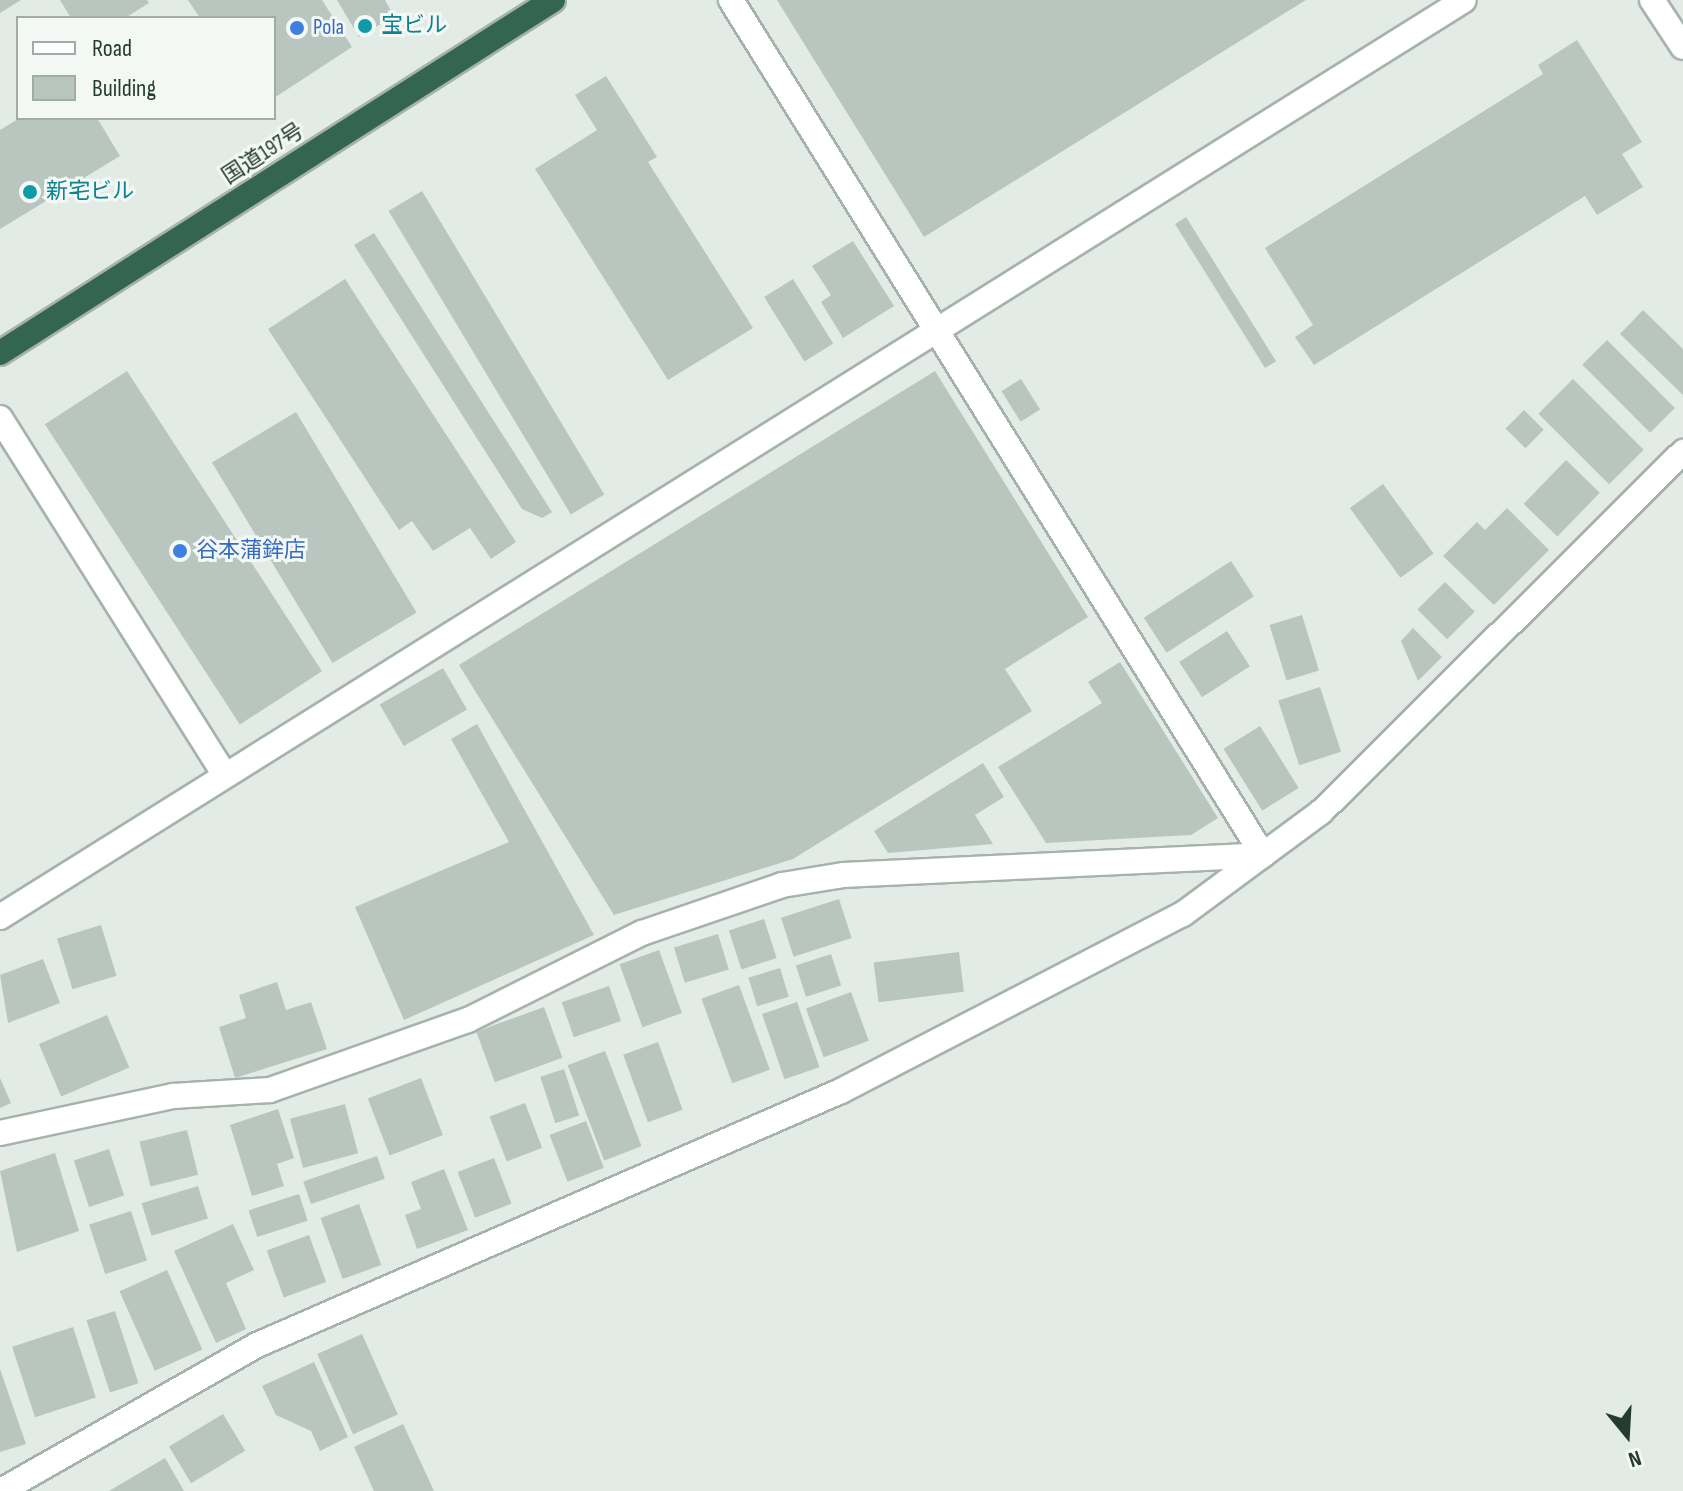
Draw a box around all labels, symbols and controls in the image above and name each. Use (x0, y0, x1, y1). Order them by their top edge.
place label: 宝ビル (381, 13, 447, 39)
place label: Pola (313, 15, 344, 41)
legend (16, 16, 276, 120)
marker: 宝ビル (356, 17, 374, 35)
marker: Pola (288, 19, 306, 37)
text: Road (92, 34, 132, 63)
text: Building (92, 74, 156, 103)
street label: 国道197号 (217, 118, 309, 190)
place label: 新宅ビル (46, 179, 134, 205)
marker: 新宅ビル (21, 183, 39, 201)
place label: 谷本蒲鉾店 (196, 538, 306, 564)
marker: 谷本蒲鉾店 (171, 542, 189, 560)
north arrow (1587, 1395, 1667, 1475)
text: N (1625, 1444, 1644, 1473)

